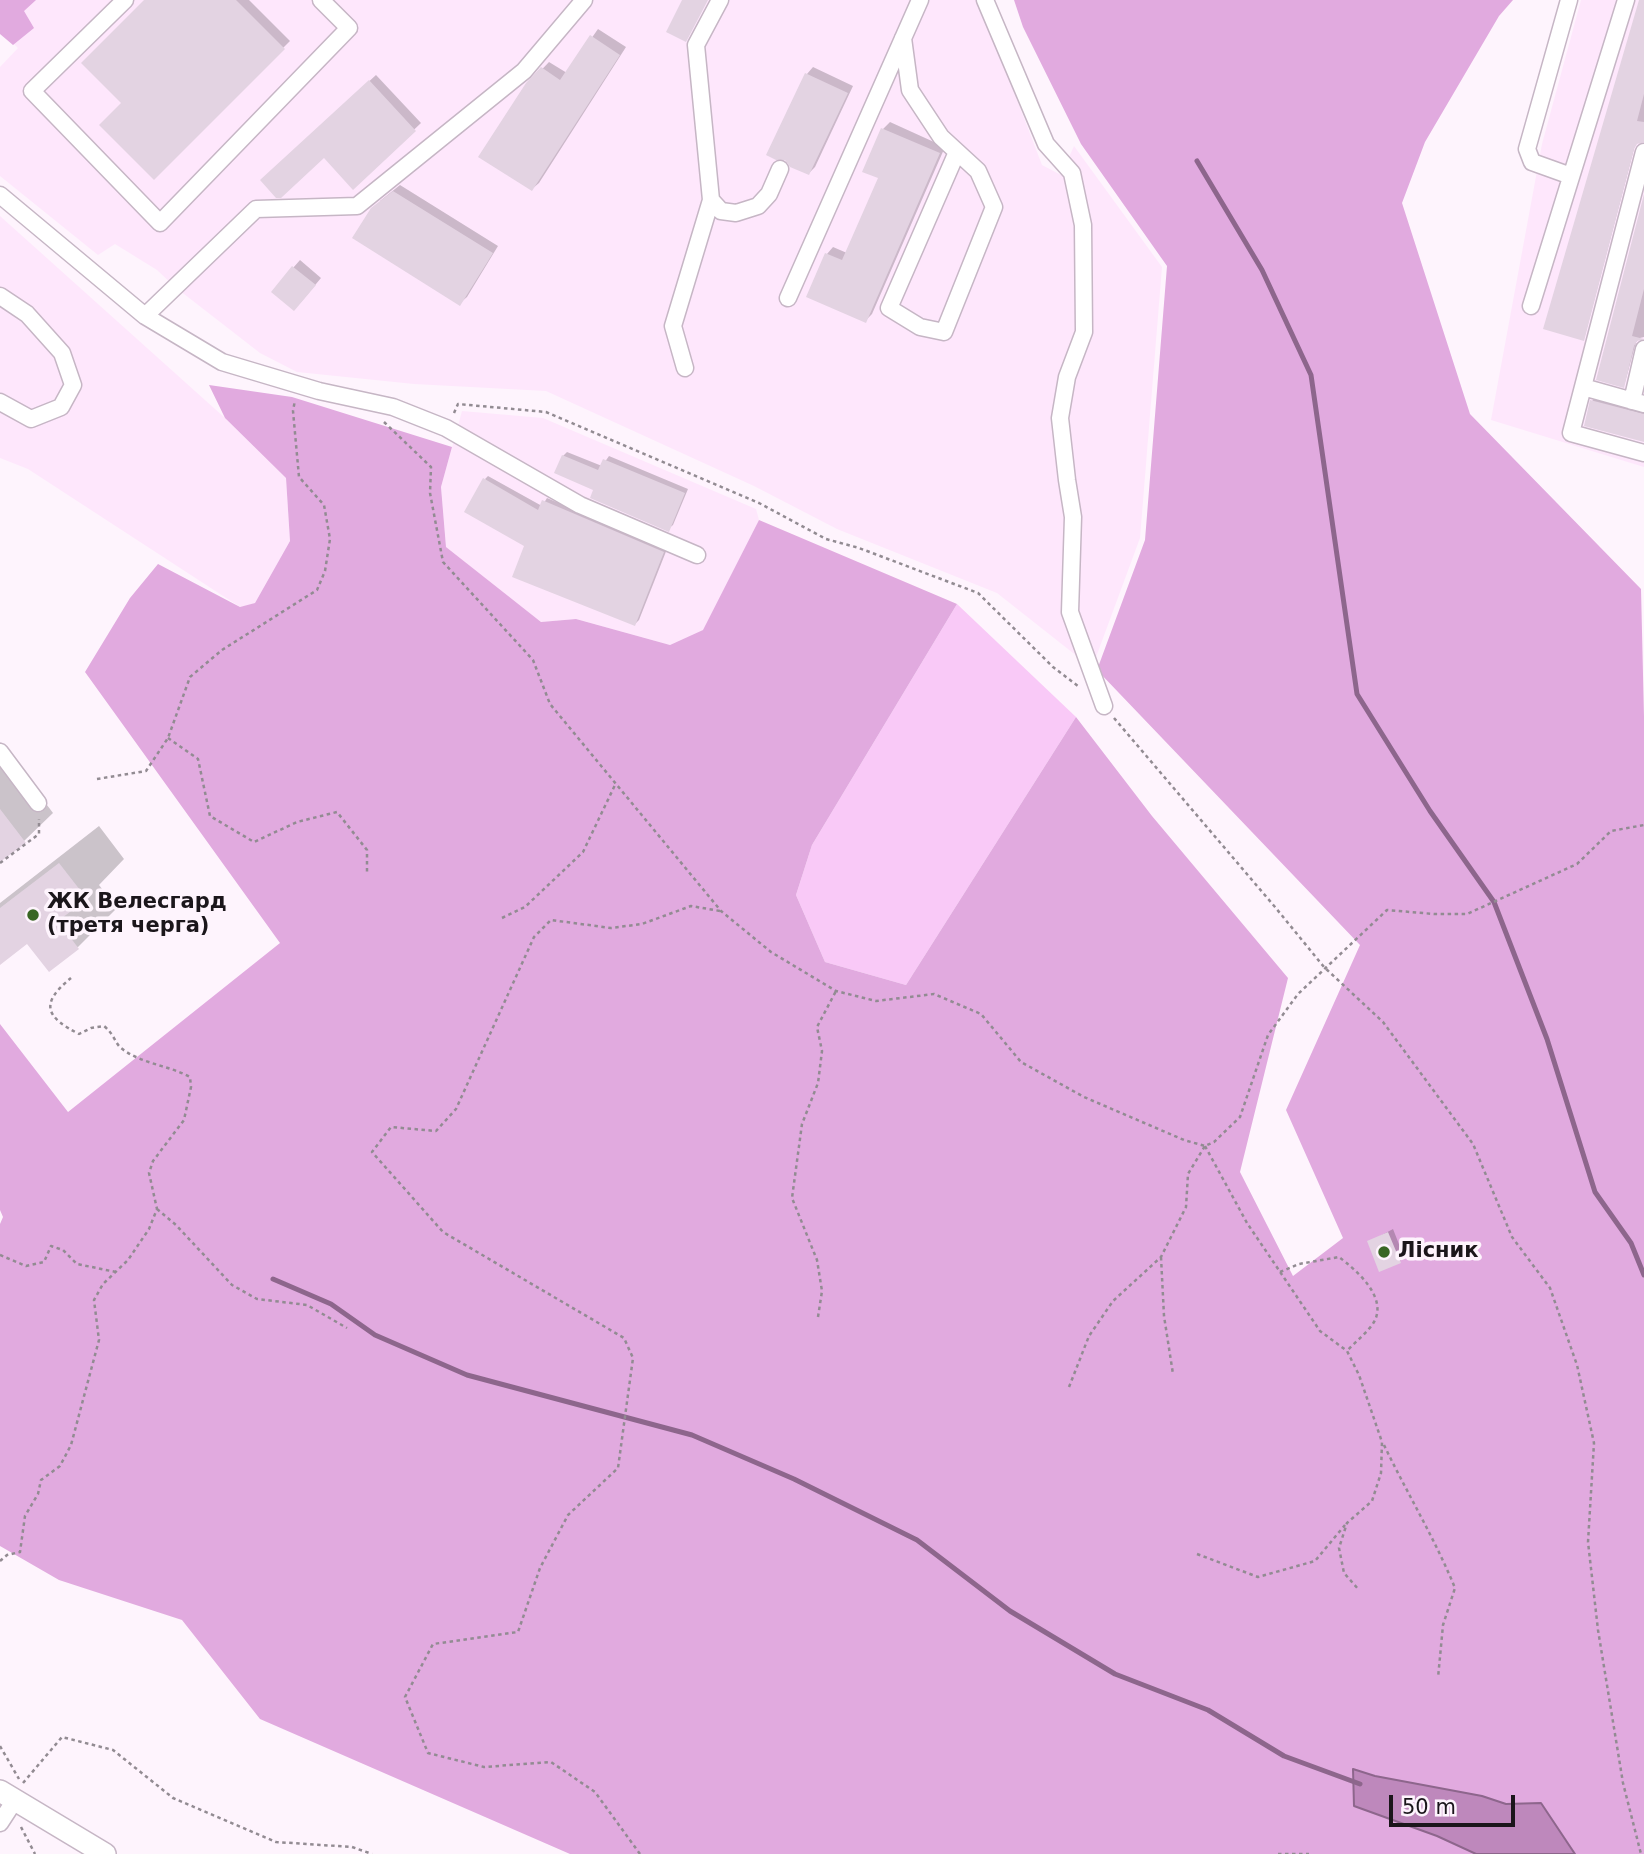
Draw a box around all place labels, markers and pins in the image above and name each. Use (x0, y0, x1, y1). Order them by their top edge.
place label: ЖК Велесгард (третя черга) (47, 890, 227, 940)
marker: ЖК Велесгард (третя черга) (25, 907, 41, 923)
place label: Лісник (1398, 1239, 1479, 1265)
marker: Лісник (1376, 1244, 1392, 1260)

